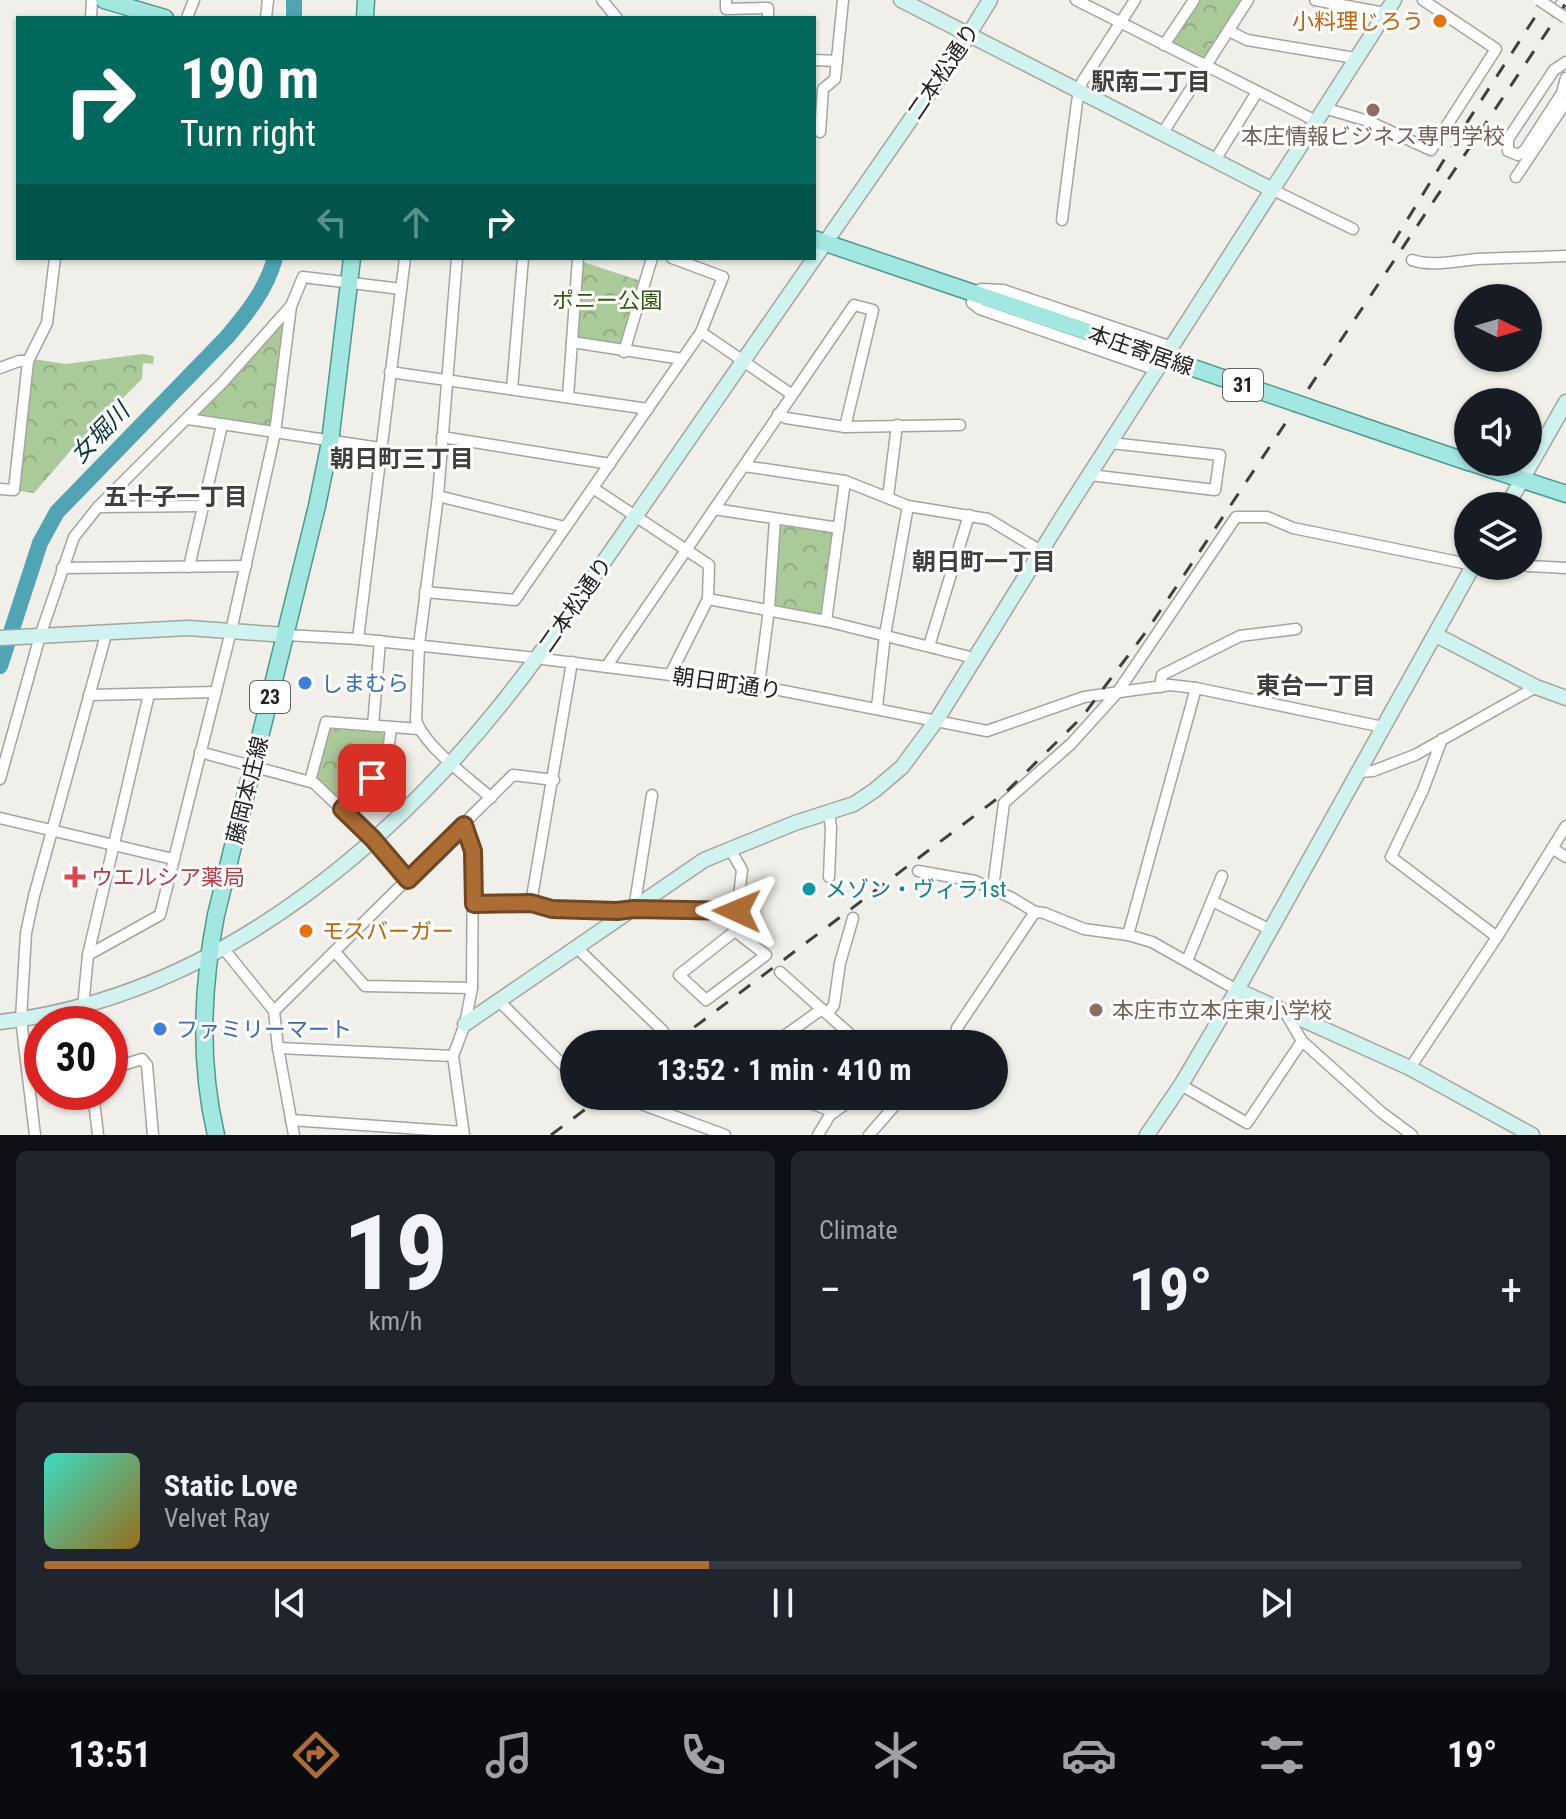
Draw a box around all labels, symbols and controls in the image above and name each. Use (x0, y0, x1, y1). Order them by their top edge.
place label: 小料理じろう (1292, 9, 1424, 34)
marker: 小料理じろう (1431, 12, 1449, 30)
street label: 二本松通り (902, 19, 985, 124)
text: 190 m (180, 46, 319, 112)
icon: right (48, 48, 152, 152)
district label: 駅南二丁目 (1091, 68, 1211, 96)
marker: 本庄情報ビジネス専門学校 (1364, 101, 1382, 119)
text: Turn right (180, 113, 316, 155)
place label: 本庄情報ビジネス専門学校 (1241, 124, 1505, 149)
icon: left (310, 200, 354, 244)
icon: ahead (394, 200, 438, 244)
icon: right (478, 200, 522, 244)
north arrow (1454, 284, 1542, 372)
map controls (1454, 284, 1542, 580)
park label: ポニー公園 (552, 288, 662, 313)
street label: 本庄寄居線 (1085, 321, 1197, 380)
road number: 31 (1223, 369, 1263, 401)
button: sound (1454, 388, 1542, 476)
water label: 女堀川 (65, 395, 137, 469)
district label: 朝日町三丁目 (330, 445, 474, 473)
district label: 五十子一丁目 (104, 483, 248, 511)
button: layers (1454, 492, 1542, 580)
district label: 朝日町一丁目 (912, 548, 1056, 576)
street label: 二本松通り (534, 552, 617, 657)
street label: 朝日町通り (671, 663, 783, 704)
place label: しまむら (321, 671, 409, 696)
district label: 東台一丁目 (1256, 672, 1376, 700)
marker: しまむら (296, 674, 314, 692)
road number: 23 (250, 681, 290, 713)
street label: 藤岡本庄線 (222, 734, 273, 847)
pin (338, 744, 406, 812)
icon: arrive (350, 756, 394, 800)
place label: ウエルシア薬局 (91, 865, 245, 890)
marker: ウエルシア薬局 (66, 868, 84, 886)
position arrow (695, 869, 779, 953)
place label: メゾン・ヴィラ1st (825, 877, 1006, 902)
marker: メゾン・ヴィラ1st (800, 880, 818, 898)
place label: モスバーガー (322, 919, 454, 944)
marker: モスバーガー (297, 922, 315, 940)
place label: 本庄市立本庄東小学校 (1112, 998, 1332, 1023)
marker: 本庄市立本庄東小学校 (1087, 1001, 1105, 1019)
speed limit sign: 30 (24, 1006, 128, 1110)
place label: ファミリーマート (176, 1017, 352, 1042)
marker: ファミリーマート (151, 1020, 169, 1038)
text: 13:52 · 1 min · 410 m (657, 1052, 911, 1087)
text: 19 (343, 1193, 448, 1314)
text: Climate (819, 1215, 898, 1245)
text: 19° (1129, 1254, 1213, 1325)
text: − (819, 1264, 841, 1316)
text: + (1500, 1264, 1522, 1316)
text: km/h (369, 1306, 422, 1336)
text: Static Love (164, 1468, 298, 1503)
text: Velvet Ray (164, 1503, 270, 1533)
icon: previous (268, 1581, 312, 1625)
icon: pause (761, 1581, 805, 1625)
icon: next (1254, 1581, 1298, 1625)
icon: directions (288, 1727, 344, 1783)
icon: music (481, 1727, 537, 1783)
icon: phone (675, 1727, 731, 1783)
icon: climate (868, 1727, 924, 1783)
icon: car (1061, 1727, 1117, 1783)
icon: filters (1254, 1727, 1310, 1783)
text: 13:51 (69, 1734, 151, 1776)
text: 19° (1447, 1734, 1497, 1776)

